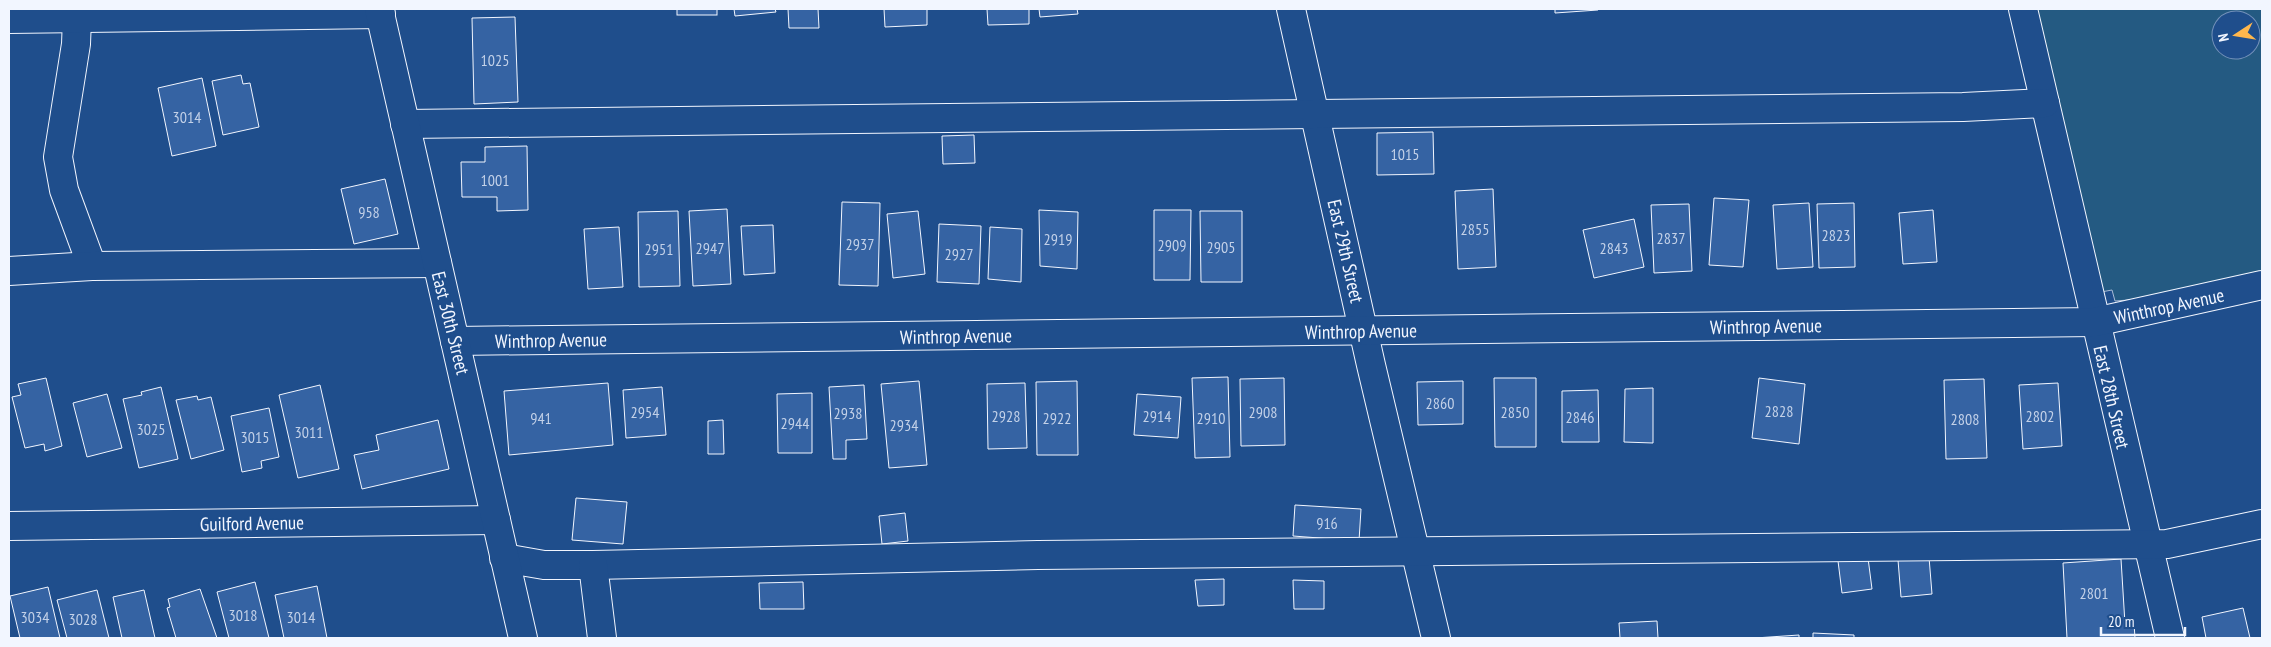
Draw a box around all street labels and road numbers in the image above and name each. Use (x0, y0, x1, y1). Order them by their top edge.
street label: East 29th Street (1322, 197, 1370, 306)
street label: East 30th Street (427, 269, 476, 378)
street label: Winthrop Avenue (2112, 283, 2226, 329)
street label: Winthrop Avenue (1710, 313, 1822, 339)
street label: Winthrop Avenue (1305, 318, 1417, 344)
street label: Winthrop Avenue (900, 323, 1012, 349)
street label: Winthrop Avenue (495, 327, 607, 353)
street label: East 28th Street (2088, 343, 2136, 452)
street label: Guilford Avenue (200, 510, 304, 536)

